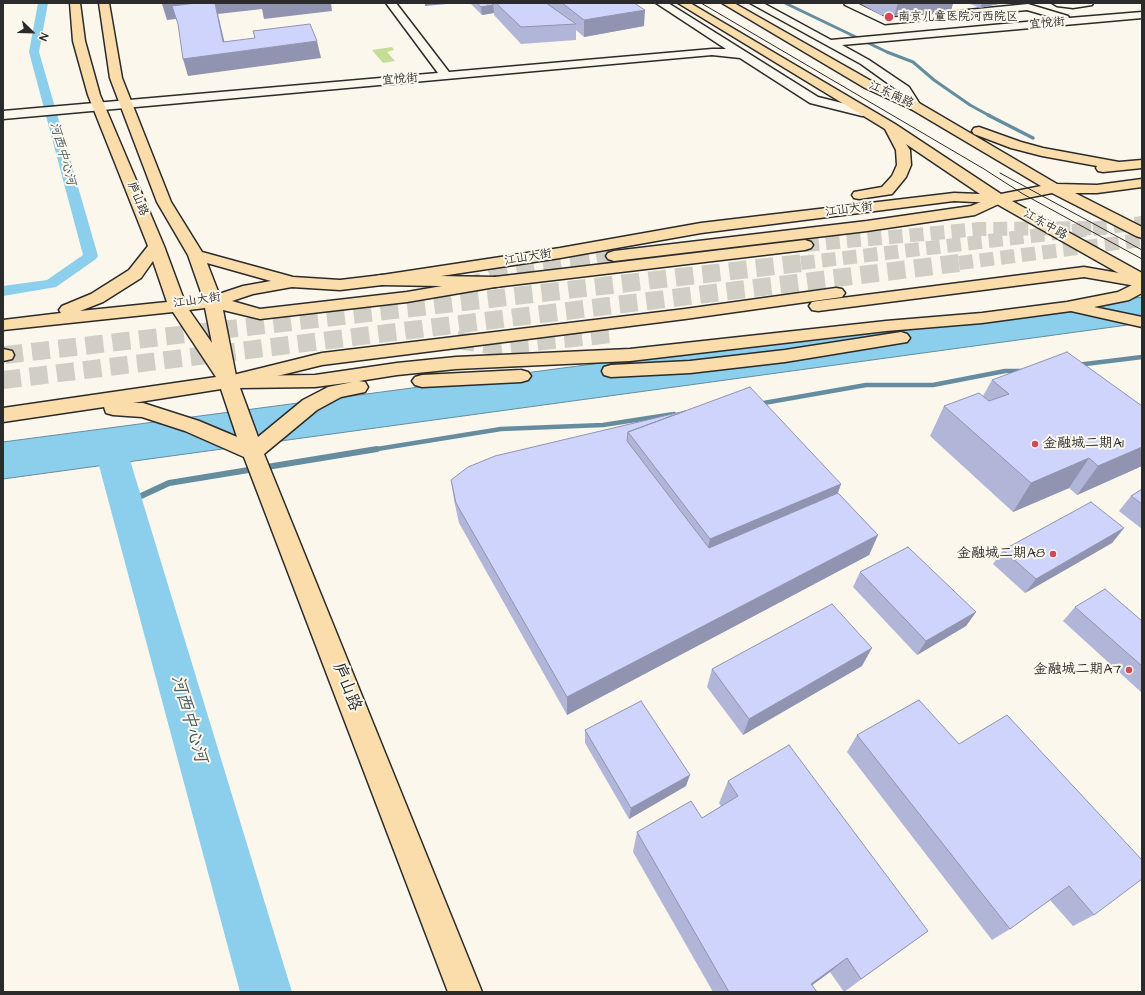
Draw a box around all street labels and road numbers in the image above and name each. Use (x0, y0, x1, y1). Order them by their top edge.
street label: 宜悦街 (1028, 15, 1066, 33)
street label: 宜悦街 (381, 71, 419, 89)
street label: 江东南路 (866, 78, 916, 112)
street label: 庐山路 (124, 180, 150, 218)
street label: 江山大街 (824, 200, 874, 220)
street label: 江东中路 (1021, 207, 1069, 243)
street label: 江山大街 (503, 247, 553, 269)
street label: 江山大街 (172, 291, 222, 311)
street label: 庐山路 (327, 660, 365, 714)

